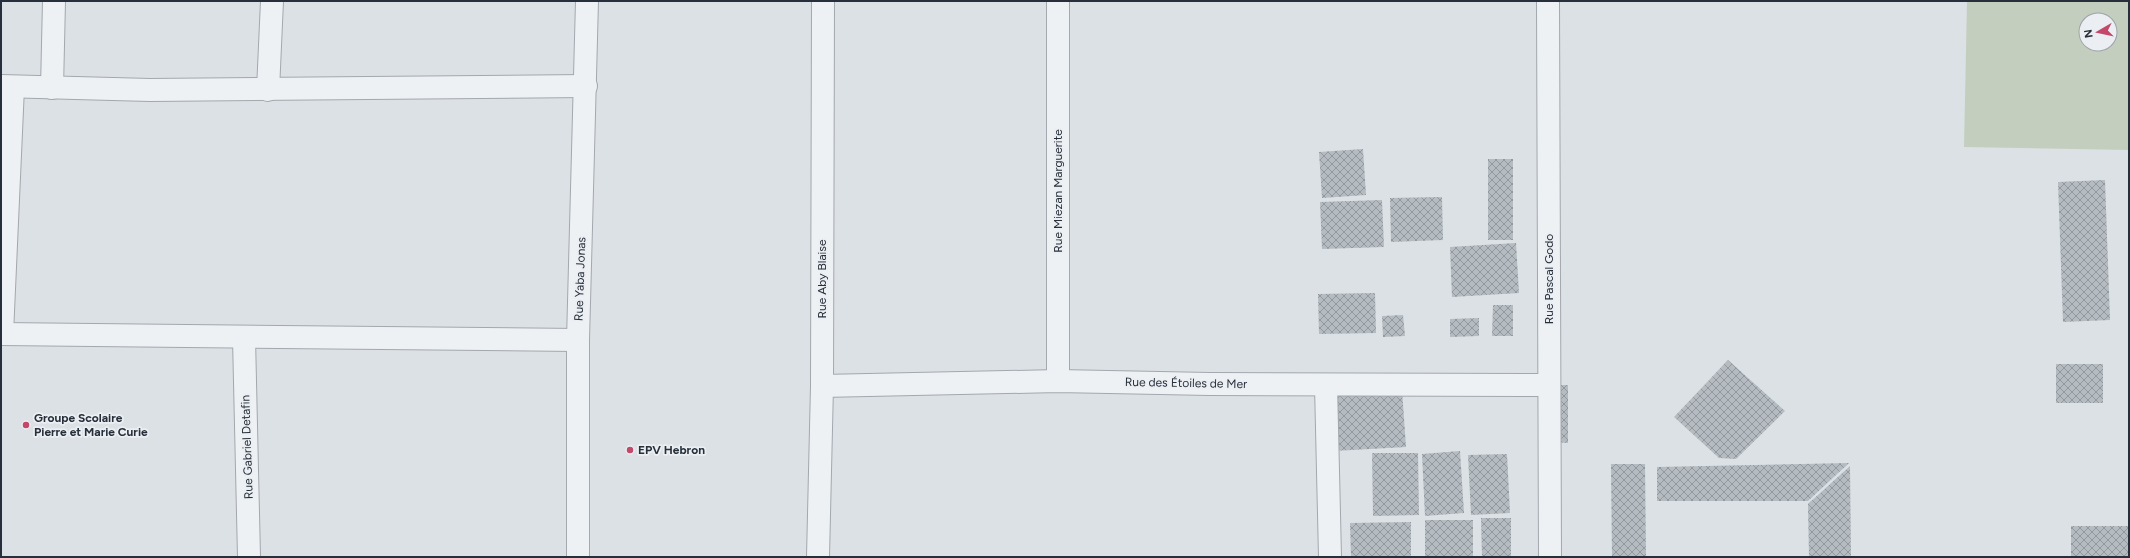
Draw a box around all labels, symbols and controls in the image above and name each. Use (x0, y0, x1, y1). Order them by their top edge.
north arrow (2078, 12, 2118, 52)
text: N (2082, 28, 2096, 39)
street label: Rue Miezan Marguerite (1051, 129, 1065, 253)
street label: Rue Pascal Godo (1542, 234, 1556, 324)
street label: Rue Yaba Jonas (572, 236, 588, 321)
street label: Rue Aby Blaise (815, 239, 829, 319)
street label: Rue des Étoiles de Mer (1125, 375, 1247, 391)
street label: Rue Gabriel Detafin (238, 394, 256, 499)
place label: Groupe Scolaire Pierre et Marie Curie (34, 411, 148, 439)
marker: Groupe Scolaire Pierre et Marie Curie (21, 420, 31, 430)
place label: EPV Hebron (638, 443, 705, 457)
marker: EPV Hebron (625, 445, 635, 455)

